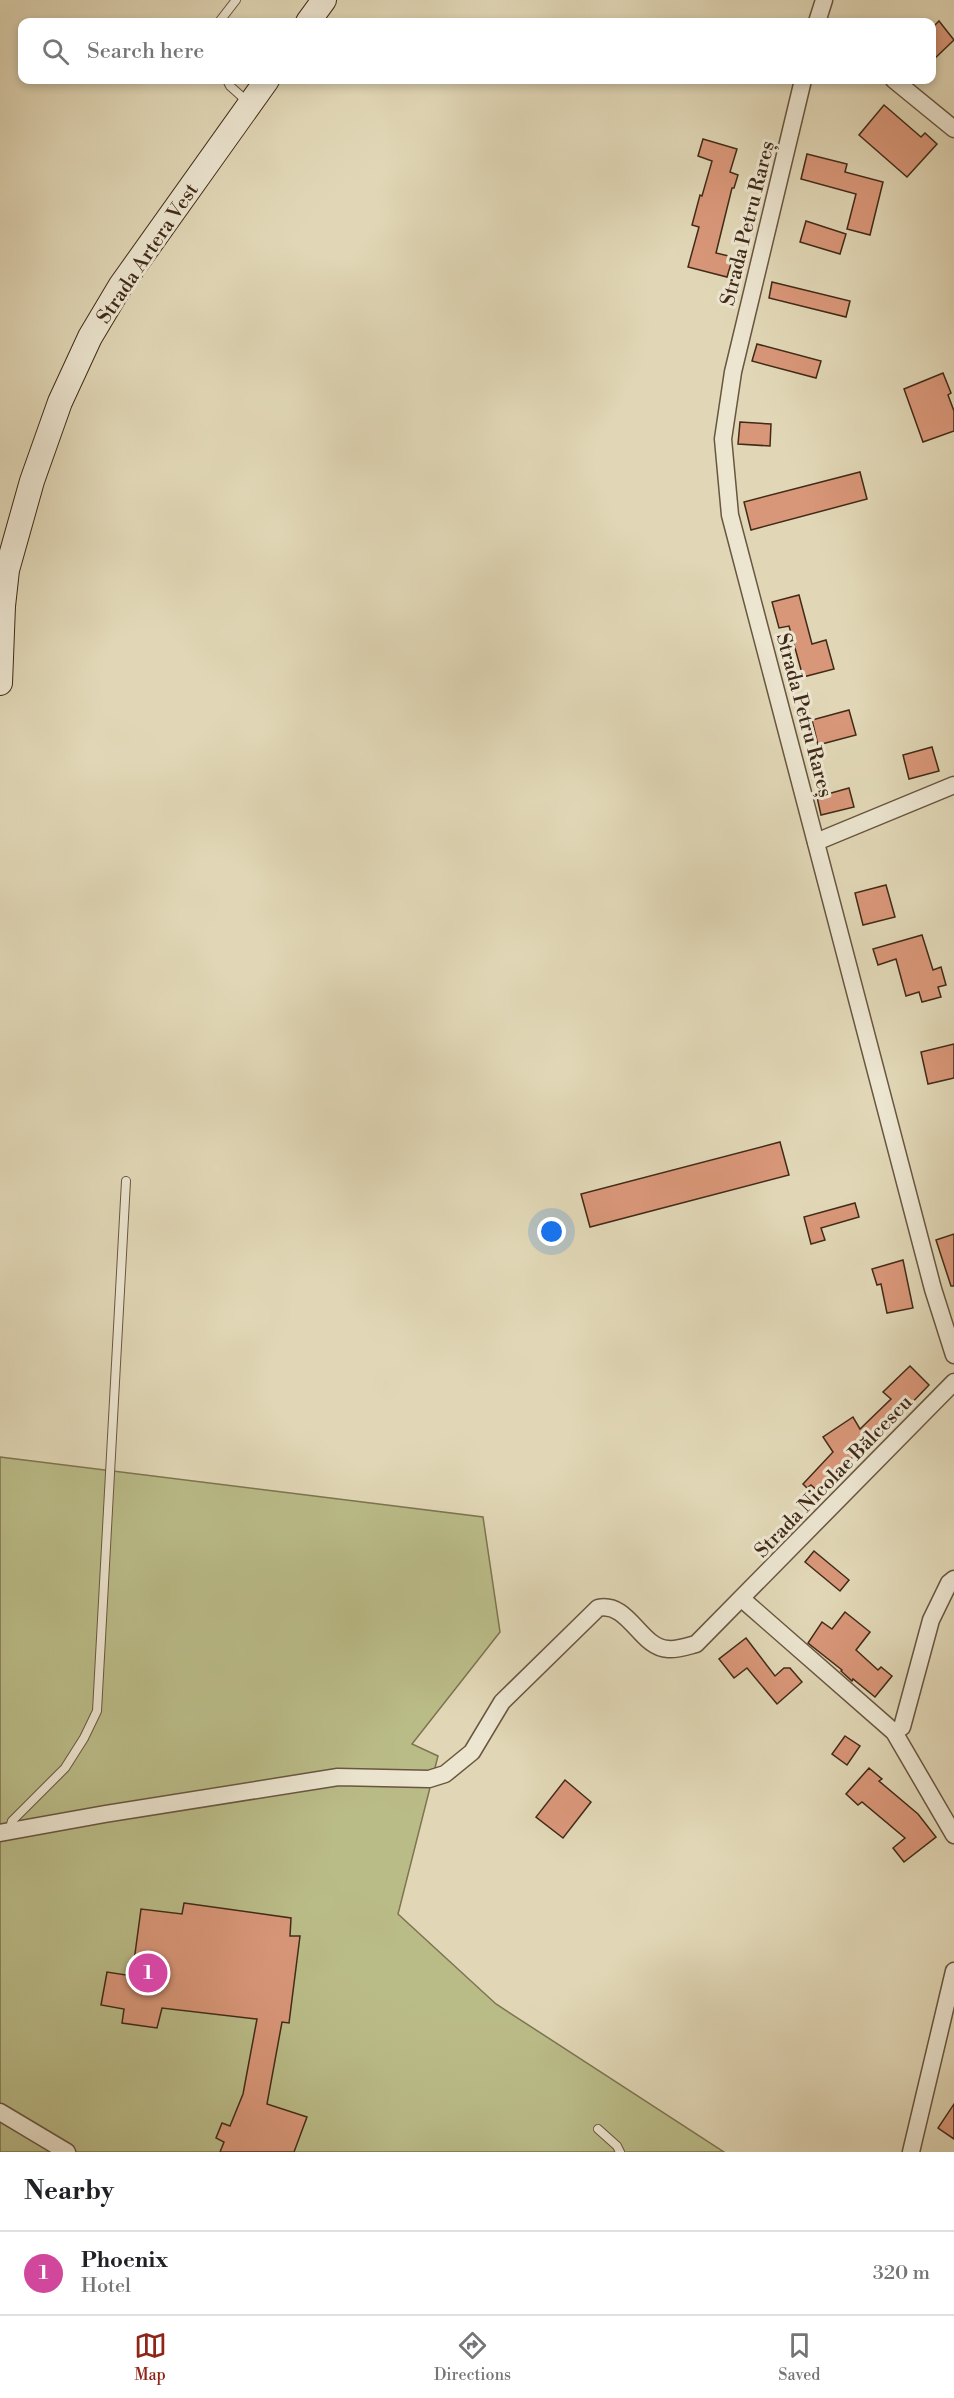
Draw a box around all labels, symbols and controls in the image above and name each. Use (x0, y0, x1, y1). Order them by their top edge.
search box (18, 18, 936, 84)
icon: search (39, 35, 72, 68)
text: Search here (87, 38, 204, 65)
street label: Strada Petru Rareș (716, 138, 781, 308)
street label: Strada Artera Vest (92, 179, 205, 329)
street label: Strada Petru Rareș (770, 631, 837, 800)
your location (537, 1217, 566, 1246)
street label: Strada Nicolae Bălcescu (750, 1390, 919, 1564)
pin: 1 (128, 1950, 168, 1996)
text: Nearby (24, 2175, 114, 2207)
text: Phoenix (81, 2247, 168, 2274)
text: 1 (39, 2261, 48, 2286)
text: 320 m (873, 2261, 930, 2286)
text: Hotel (81, 2274, 131, 2299)
tab: Map (134, 2329, 167, 2385)
tab: Directions (434, 2329, 511, 2385)
tab: Saved (778, 2329, 820, 2385)

